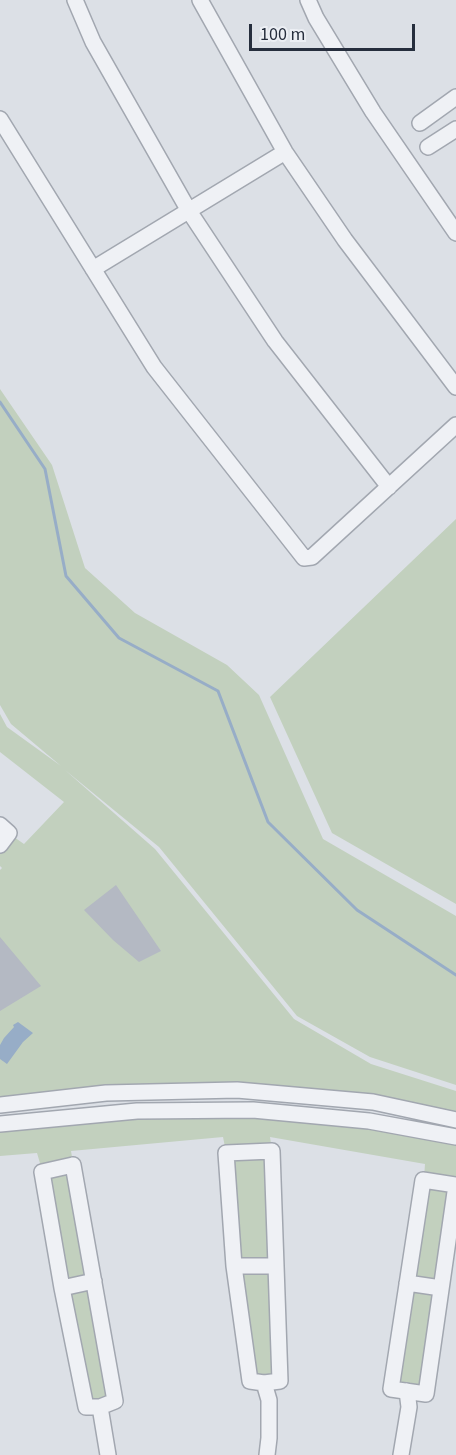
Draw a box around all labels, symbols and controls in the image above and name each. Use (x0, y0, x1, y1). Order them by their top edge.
scale bar (252, 12, 418, 50)
text: 100 m (260, 22, 305, 47)

